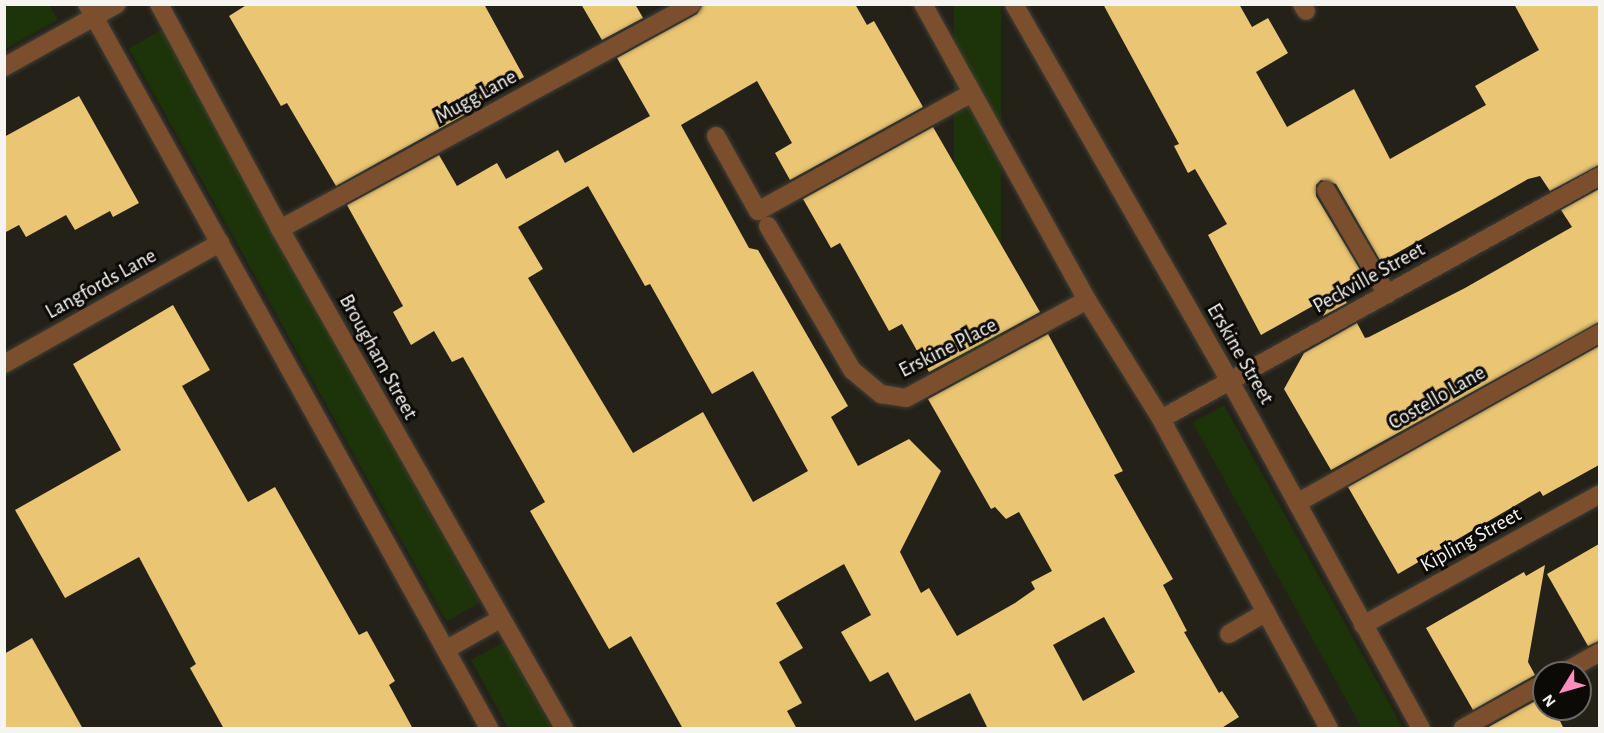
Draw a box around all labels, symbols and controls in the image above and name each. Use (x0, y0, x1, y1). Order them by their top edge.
street label: Mugg Lane (431, 64, 521, 130)
street label: Peckville Street (1309, 237, 1429, 319)
street label: Langfords Lane (41, 243, 161, 325)
street label: Brougham Street (333, 290, 423, 424)
street label: Erskine Street (1201, 299, 1279, 409)
street label: Erskine Place (895, 313, 1001, 383)
street label: Costello Lane (1384, 360, 1490, 436)
street label: Kipling Street (1416, 502, 1526, 578)
north arrow (1532, 661, 1592, 721)
text: N (1539, 691, 1559, 710)

